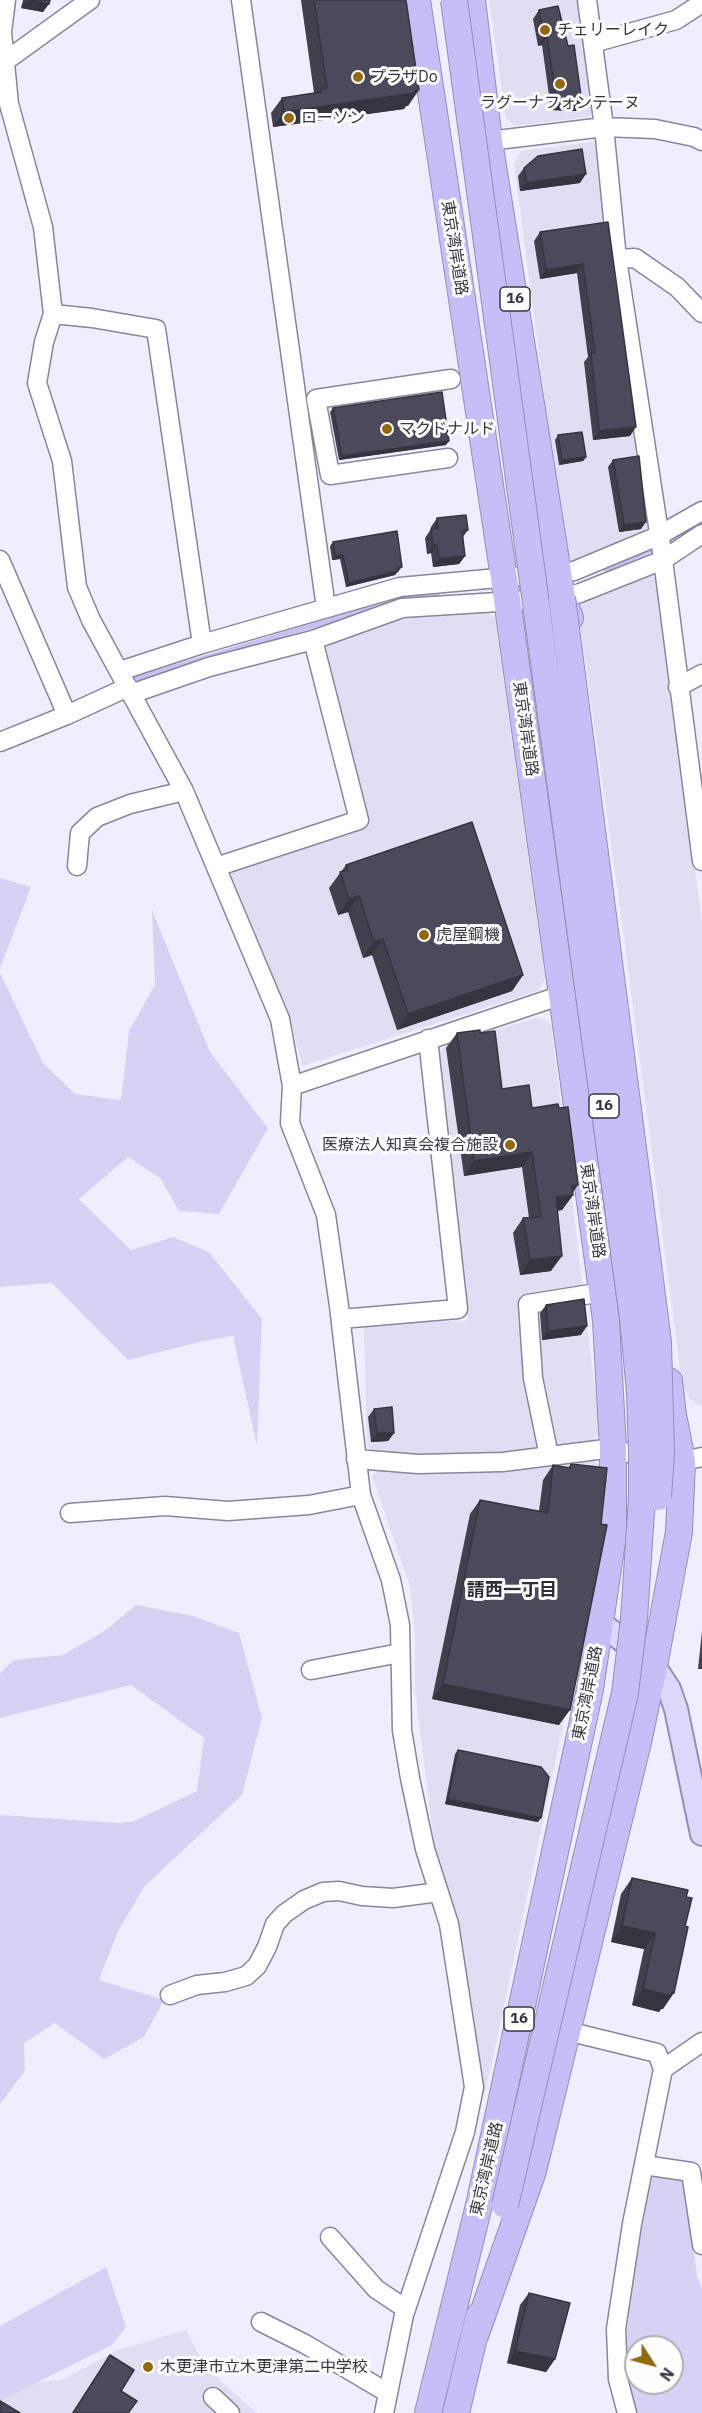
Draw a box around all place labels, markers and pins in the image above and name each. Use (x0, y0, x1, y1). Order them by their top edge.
place label: チェリーレイク (557, 20, 669, 40)
marker: チェリーレイク (538, 23, 552, 37)
place label: プラザDo (370, 67, 438, 87)
marker: プラザDo (351, 70, 365, 84)
marker: ラグーナフォンテーヌ (553, 77, 567, 91)
place label: ラグーナフォンテーヌ (480, 93, 640, 113)
place label: ローソン (301, 108, 365, 128)
marker: ローソン (282, 111, 296, 125)
place label: マクドナルド (399, 419, 495, 439)
marker: マクドナルド (380, 422, 394, 436)
place label: 虎屋鋼機 (436, 925, 500, 945)
marker: 虎屋鋼機 (417, 928, 431, 942)
place label: 医療法人知真会複合施設 (322, 1135, 498, 1155)
marker: 医療法人知真会複合施設 (503, 1138, 517, 1152)
place label: 木更津市立木更津第二中学校 (160, 2357, 368, 2377)
marker: 木更津市立木更津第二中学校 (141, 2360, 155, 2374)

